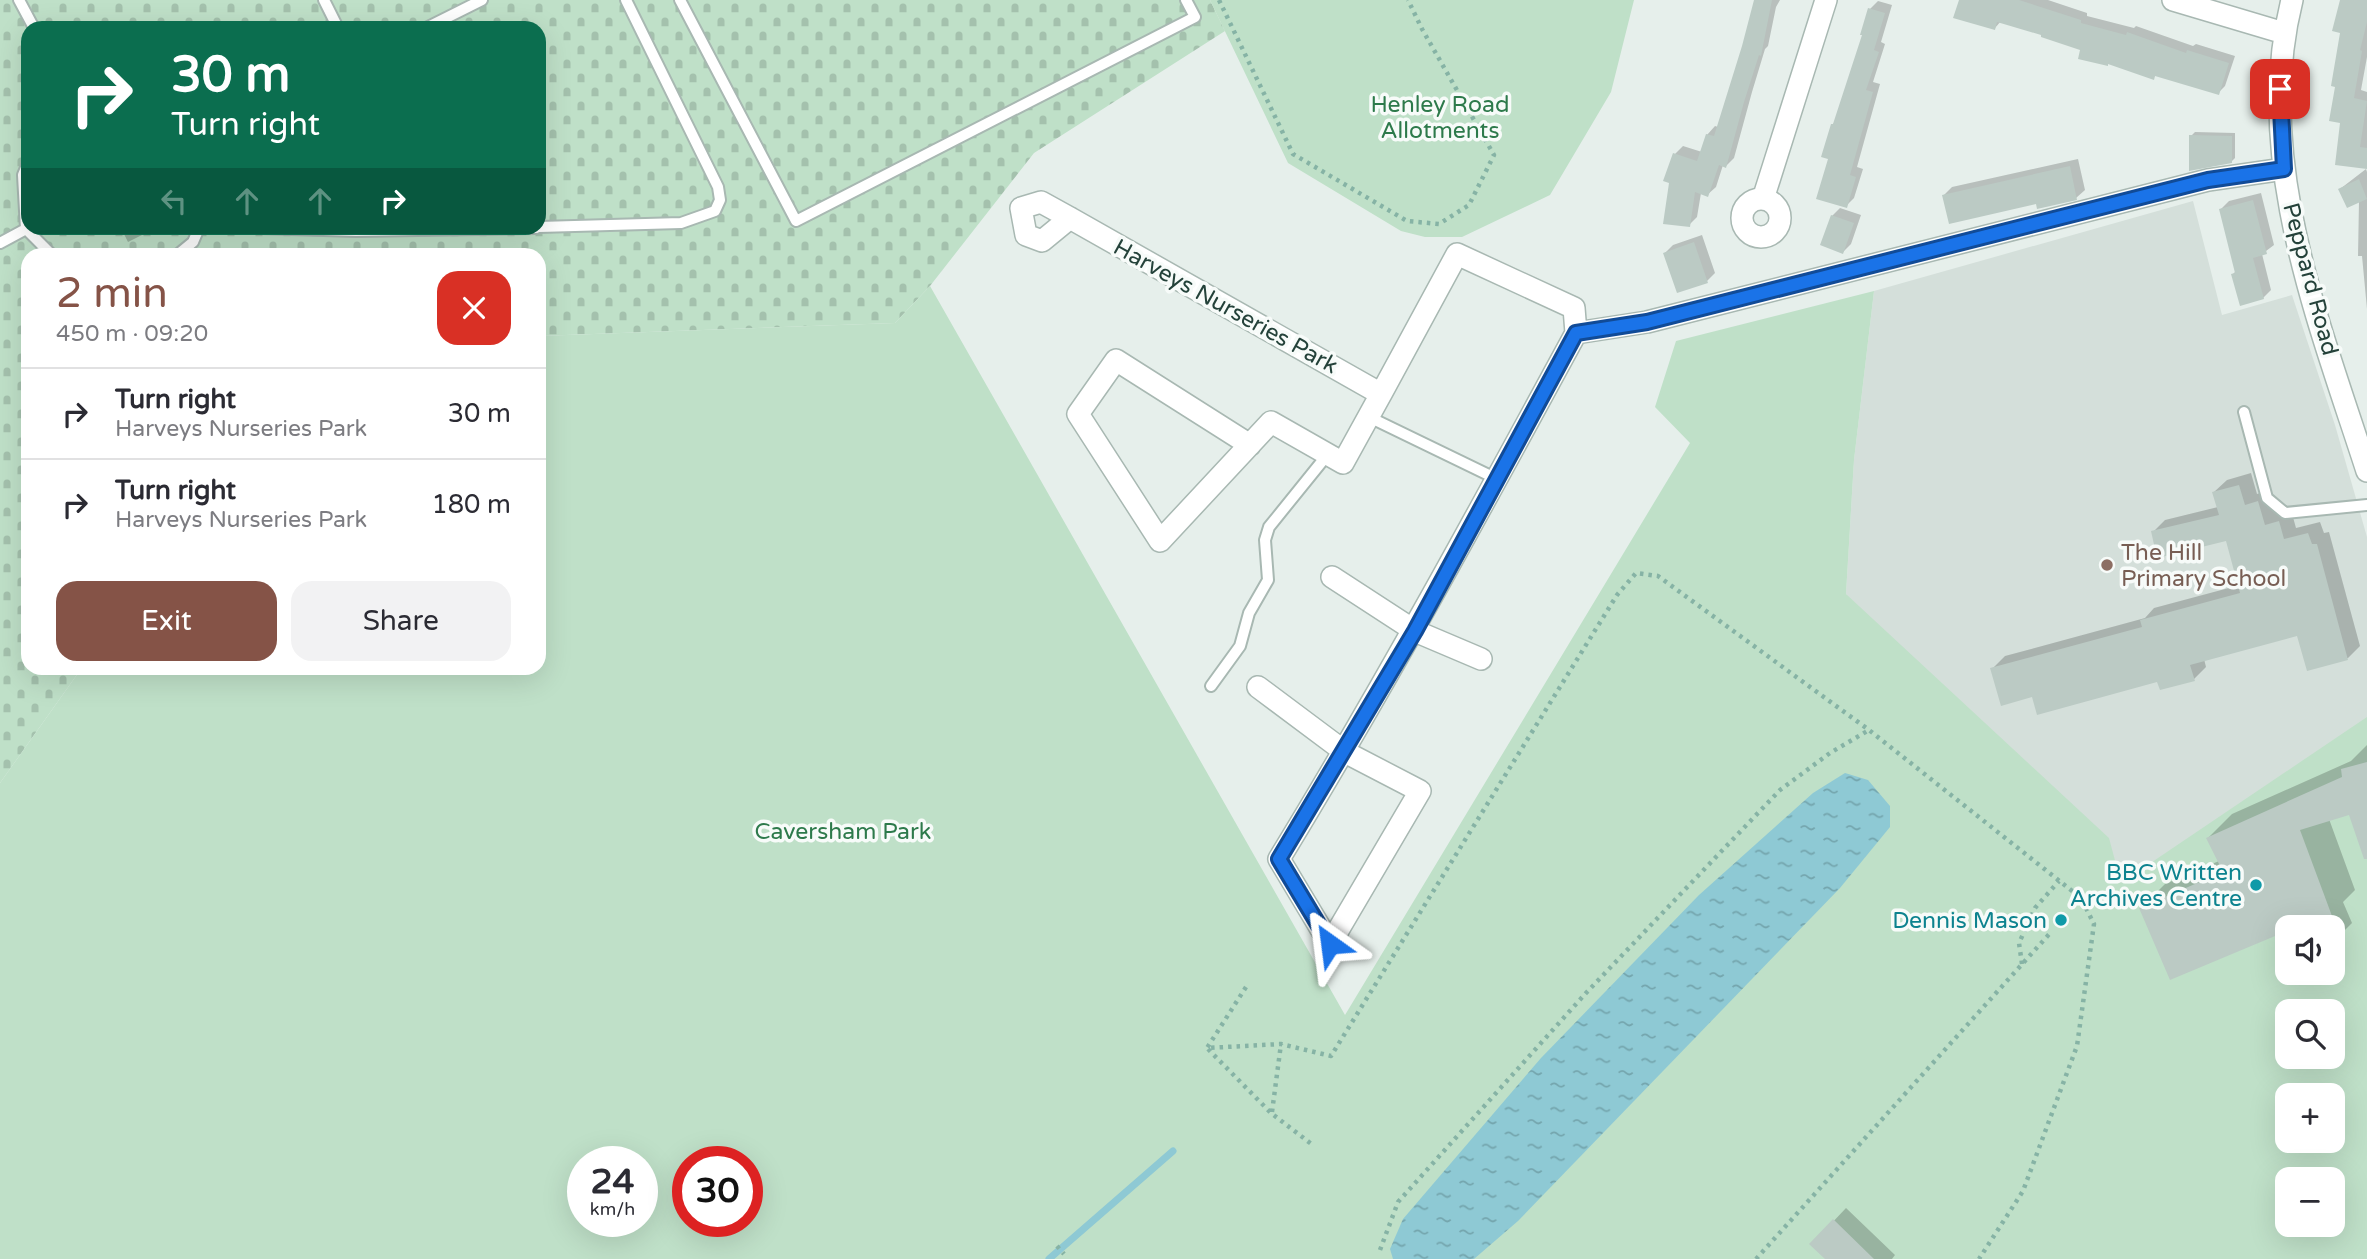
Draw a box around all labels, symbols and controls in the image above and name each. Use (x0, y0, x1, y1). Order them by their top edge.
text: 30 m (171, 46, 290, 105)
icon: right (56, 49, 147, 140)
pin (2250, 59, 2310, 119)
icon: arrive (2261, 70, 2299, 108)
park label: Henley Road Allotments (1371, 91, 1509, 145)
text: Turn right (171, 106, 320, 144)
icon: left (155, 182, 193, 220)
icon: ahead (228, 182, 266, 220)
icon: ahead (301, 182, 339, 220)
icon: right (374, 182, 412, 220)
street label: Peppard Road (2276, 200, 2344, 359)
street label: Harveys Nurseries Park (1108, 234, 1343, 380)
text: 2 min (56, 268, 168, 319)
button: close (437, 271, 511, 345)
text: 450 m · 09:20 (56, 320, 208, 348)
text: Turn right (115, 384, 236, 415)
icon: right (56, 395, 94, 433)
text: 30 m (448, 398, 511, 429)
text: Harveys Nurseries Park (115, 415, 367, 443)
text: Turn right (115, 475, 236, 506)
icon: right (56, 486, 94, 524)
text: 180 m (431, 489, 511, 520)
text: Harveys Nurseries Park (115, 506, 367, 534)
place label: The Hill Primary School (2121, 539, 2286, 593)
marker: The Hill Primary School (2099, 557, 2115, 573)
button: Exit (56, 581, 277, 661)
button: Share (291, 581, 511, 661)
park label: Caversham Park (755, 818, 931, 846)
place label: BBC Written Archives Centre (2070, 859, 2242, 913)
marker: BBC Written Archives Centre (2248, 877, 2264, 893)
position arrow (1293, 907, 1367, 981)
place label: Dennis Mason (1892, 907, 2047, 935)
marker: Dennis Mason (2053, 912, 2069, 928)
map controls (2275, 915, 2345, 1237)
button: sound (2275, 915, 2345, 985)
button: search (2275, 999, 2345, 1069)
button: + (2275, 1083, 2345, 1153)
speed limit sign: 30 (672, 1146, 763, 1237)
text: 24 (591, 1161, 634, 1203)
button: − (2275, 1167, 2345, 1237)
text: km/h (590, 1198, 635, 1220)

